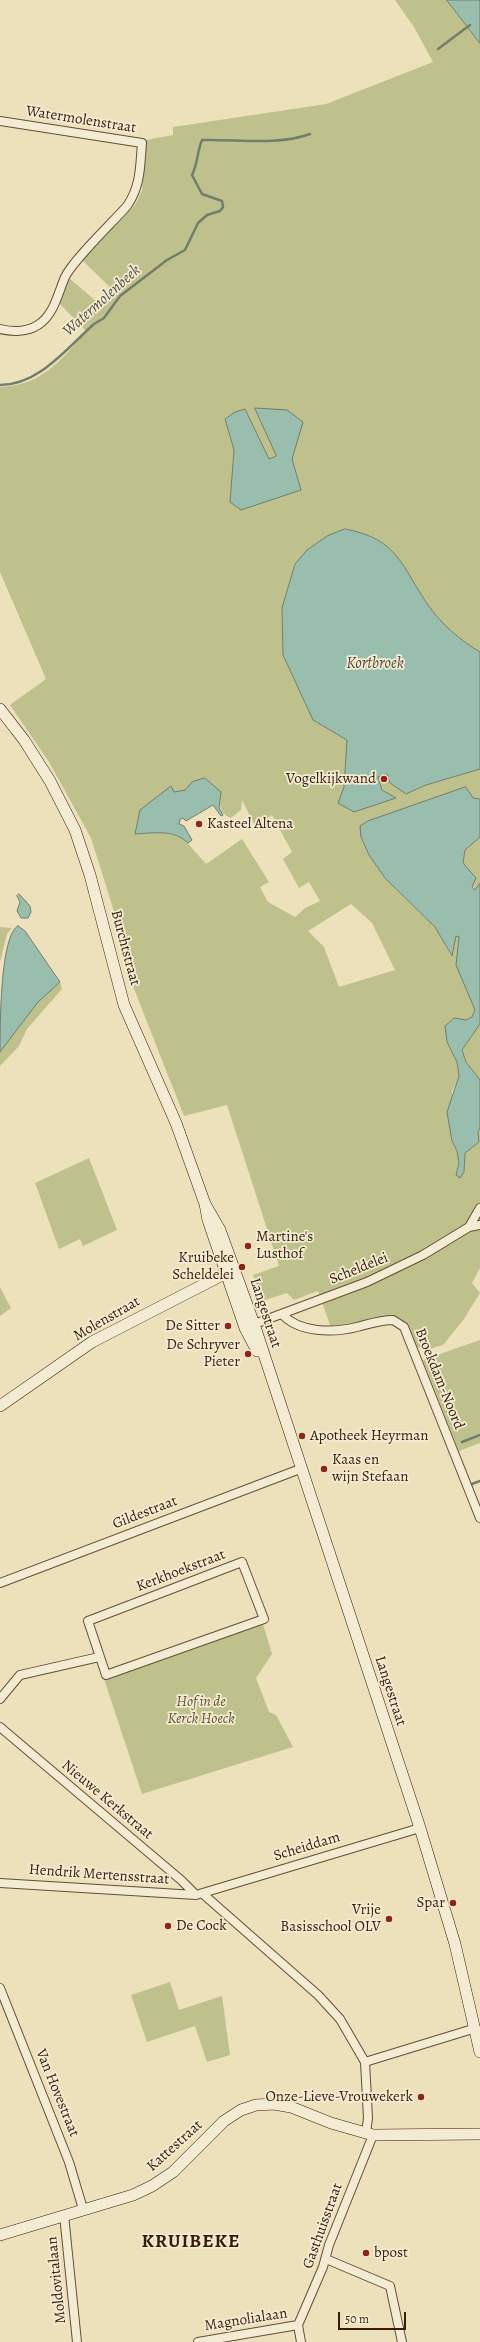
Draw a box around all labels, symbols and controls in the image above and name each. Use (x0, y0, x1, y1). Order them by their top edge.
street label: Watermolenstraat (25, 102, 137, 138)
water label: Watermolenbeek (59, 261, 145, 341)
water label: Kortbroek (346, 654, 404, 674)
place label: Vogelkijkwand (286, 770, 376, 788)
marker: Vogelkijkwand (379, 774, 389, 784)
place label: Kasteel Altena (207, 815, 293, 833)
marker: Kasteel Altena (194, 819, 204, 829)
street label: Burchtstraat (106, 908, 144, 988)
place label: Martine's Lusthof (256, 1228, 313, 1263)
marker: Martine's Lusthof (243, 1241, 253, 1251)
place label: Kruibeke Scheldelei (172, 1249, 234, 1284)
street label: Scheldelei (327, 1249, 391, 1289)
marker: Kruibeke Scheldelei (237, 1262, 247, 1272)
street label: Langestraat (245, 1276, 285, 1350)
street label: Molenstraat (70, 1293, 144, 1345)
place label: De Sitter (165, 1317, 220, 1335)
marker: De Sitter (223, 1321, 233, 1331)
street label: Broekdam-Noord (411, 1326, 467, 1432)
place label: De Schryver Pieter (166, 1336, 240, 1371)
marker: De Schryver Pieter (243, 1349, 253, 1359)
place label: Apotheek Heyrman (310, 1427, 429, 1445)
marker: Apotheek Heyrman (297, 1431, 307, 1441)
place label: Kaas en wijn Stefaan (332, 1451, 408, 1486)
marker: Kaas en wijn Stefaan (319, 1464, 329, 1474)
street label: Gildestraat (110, 1492, 180, 1534)
street label: Kerkhoekstraat (134, 1546, 228, 1596)
street label: Langestraat (370, 1654, 410, 1728)
park label: Hof in de Kerck Hoeck (167, 1693, 235, 1728)
street label: Nieuwe Kerkstraat (58, 1756, 156, 1844)
street label: Scheiddam (272, 1828, 342, 1866)
street label: Hendrik Mertensstraat (28, 1861, 170, 1889)
place label: Spar (416, 1894, 445, 1912)
marker: Spar (448, 1898, 458, 1908)
place label: Vrije Basisschool OLV (280, 1901, 381, 1936)
marker: Vrije Basisschool OLV (384, 1914, 394, 1924)
place label: De Cock (176, 1917, 227, 1935)
marker: De Cock (163, 1921, 173, 1931)
street label: Van Hovestraat (31, 2047, 83, 2139)
place label: Onze-Lieve-Vrouwekerk (265, 2088, 413, 2106)
marker: Onze-Lieve-Vrouwekerk (416, 2092, 426, 2102)
street label: Kattestraat (144, 2116, 206, 2176)
street label: Gasthuisstraat (299, 2181, 347, 2271)
district label: KRUIBEKE (142, 2231, 240, 2253)
street label: Moldovitalaan (43, 2236, 71, 2324)
place label: bpost (374, 2244, 408, 2262)
marker: bpost (361, 2248, 371, 2258)
scale bar (340, 2304, 408, 2330)
street label: Magnolialaan (203, 2305, 289, 2335)
text: 50 m (345, 2311, 369, 2327)

